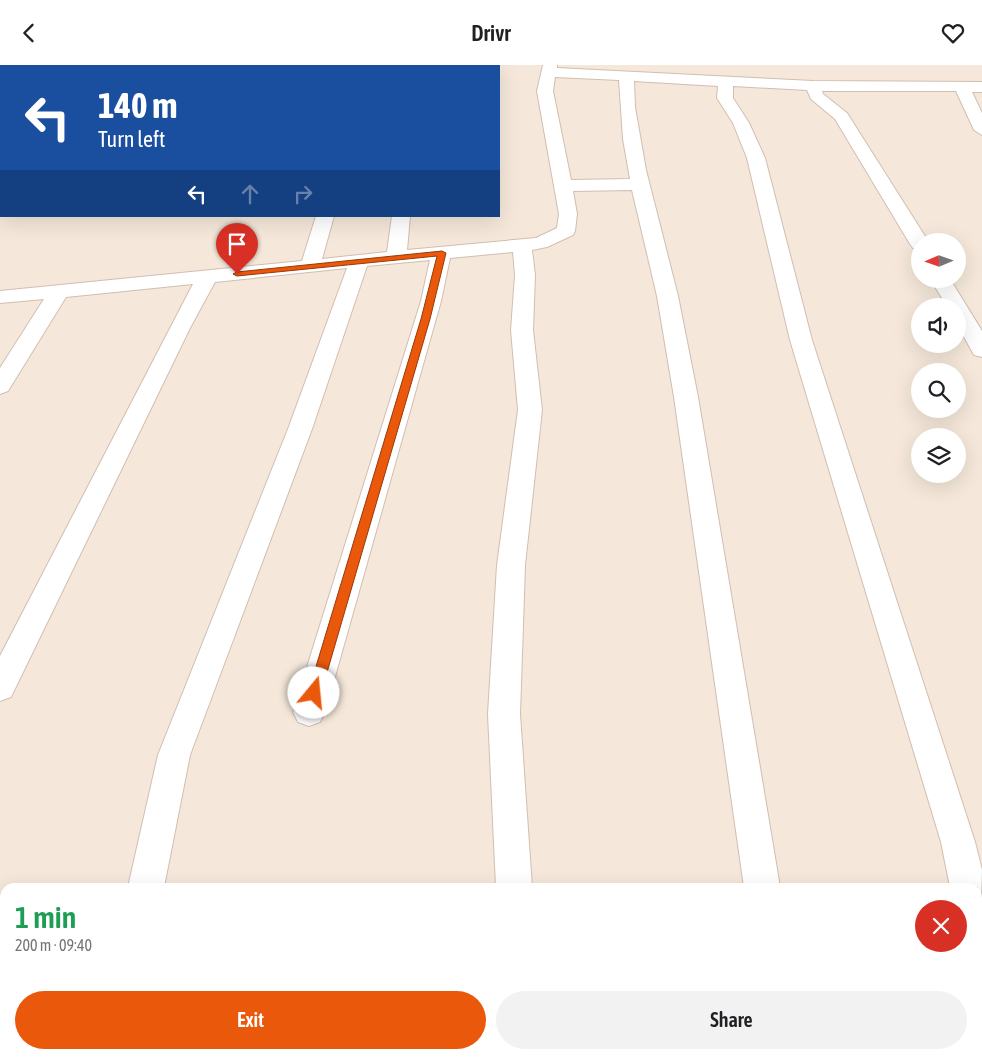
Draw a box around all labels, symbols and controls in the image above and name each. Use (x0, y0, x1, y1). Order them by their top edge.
icon: back (15, 19, 43, 47)
icon: heart (939, 19, 967, 47)
text: Drivr (471, 20, 511, 46)
icon: left (15, 85, 80, 150)
text: 140 m (98, 85, 177, 125)
text: Turn left (98, 126, 165, 152)
icon: left (183, 180, 211, 208)
icon: ahead (236, 180, 264, 208)
icon: right (289, 180, 317, 208)
pin (216, 223, 258, 274)
icon: arrive (223, 230, 251, 258)
north arrow (911, 233, 966, 287)
map controls (911, 233, 966, 483)
button: sound (911, 298, 966, 353)
button: search (911, 363, 966, 418)
button: layers (911, 428, 966, 483)
position arrow (287, 666, 339, 718)
text: 1 min (15, 900, 76, 934)
button: close (915, 900, 967, 952)
text: 200 m · 09:40 (15, 936, 92, 954)
button: Exit (15, 991, 486, 1049)
button: Share (496, 991, 967, 1049)

